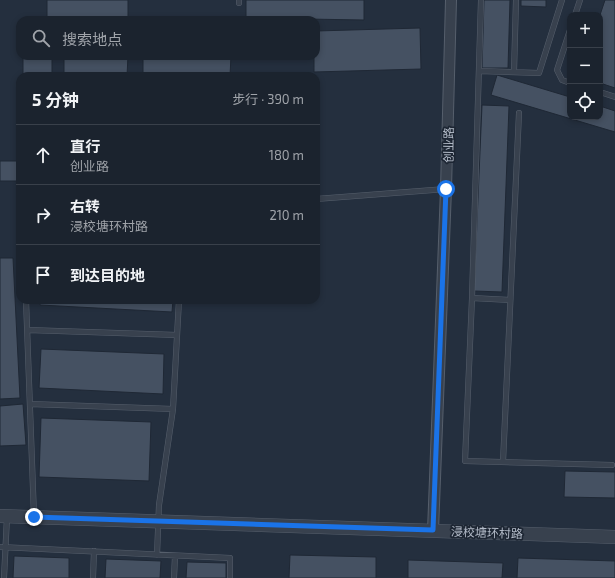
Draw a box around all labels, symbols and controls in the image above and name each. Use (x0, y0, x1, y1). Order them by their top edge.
map controls (567, 12, 603, 120)
button: + (567, 12, 603, 48)
search box (16, 16, 320, 60)
icon: search (30, 27, 52, 49)
text: 搜索地点 (62, 30, 122, 48)
button: − (567, 48, 603, 84)
button: locate (567, 84, 603, 120)
text: 5 分钟 (32, 89, 79, 109)
text: 步行 · 390 m (232, 91, 304, 107)
street label: 创业路 (441, 127, 455, 163)
text: 直行 (70, 137, 100, 155)
icon: ahead (32, 144, 54, 166)
text: 180 m (269, 147, 304, 163)
text: 创业路 (70, 158, 109, 174)
route start (437, 180, 455, 198)
text: 右转 (70, 197, 100, 215)
icon: right (32, 204, 54, 226)
text: 210 m (269, 207, 304, 223)
text: 浸校塘环村路 (70, 218, 148, 234)
icon: arrive (32, 264, 54, 286)
text: 到达目的地 (70, 266, 145, 284)
route end (25, 508, 43, 526)
street label: 浸校塘环村路 (451, 524, 523, 540)

